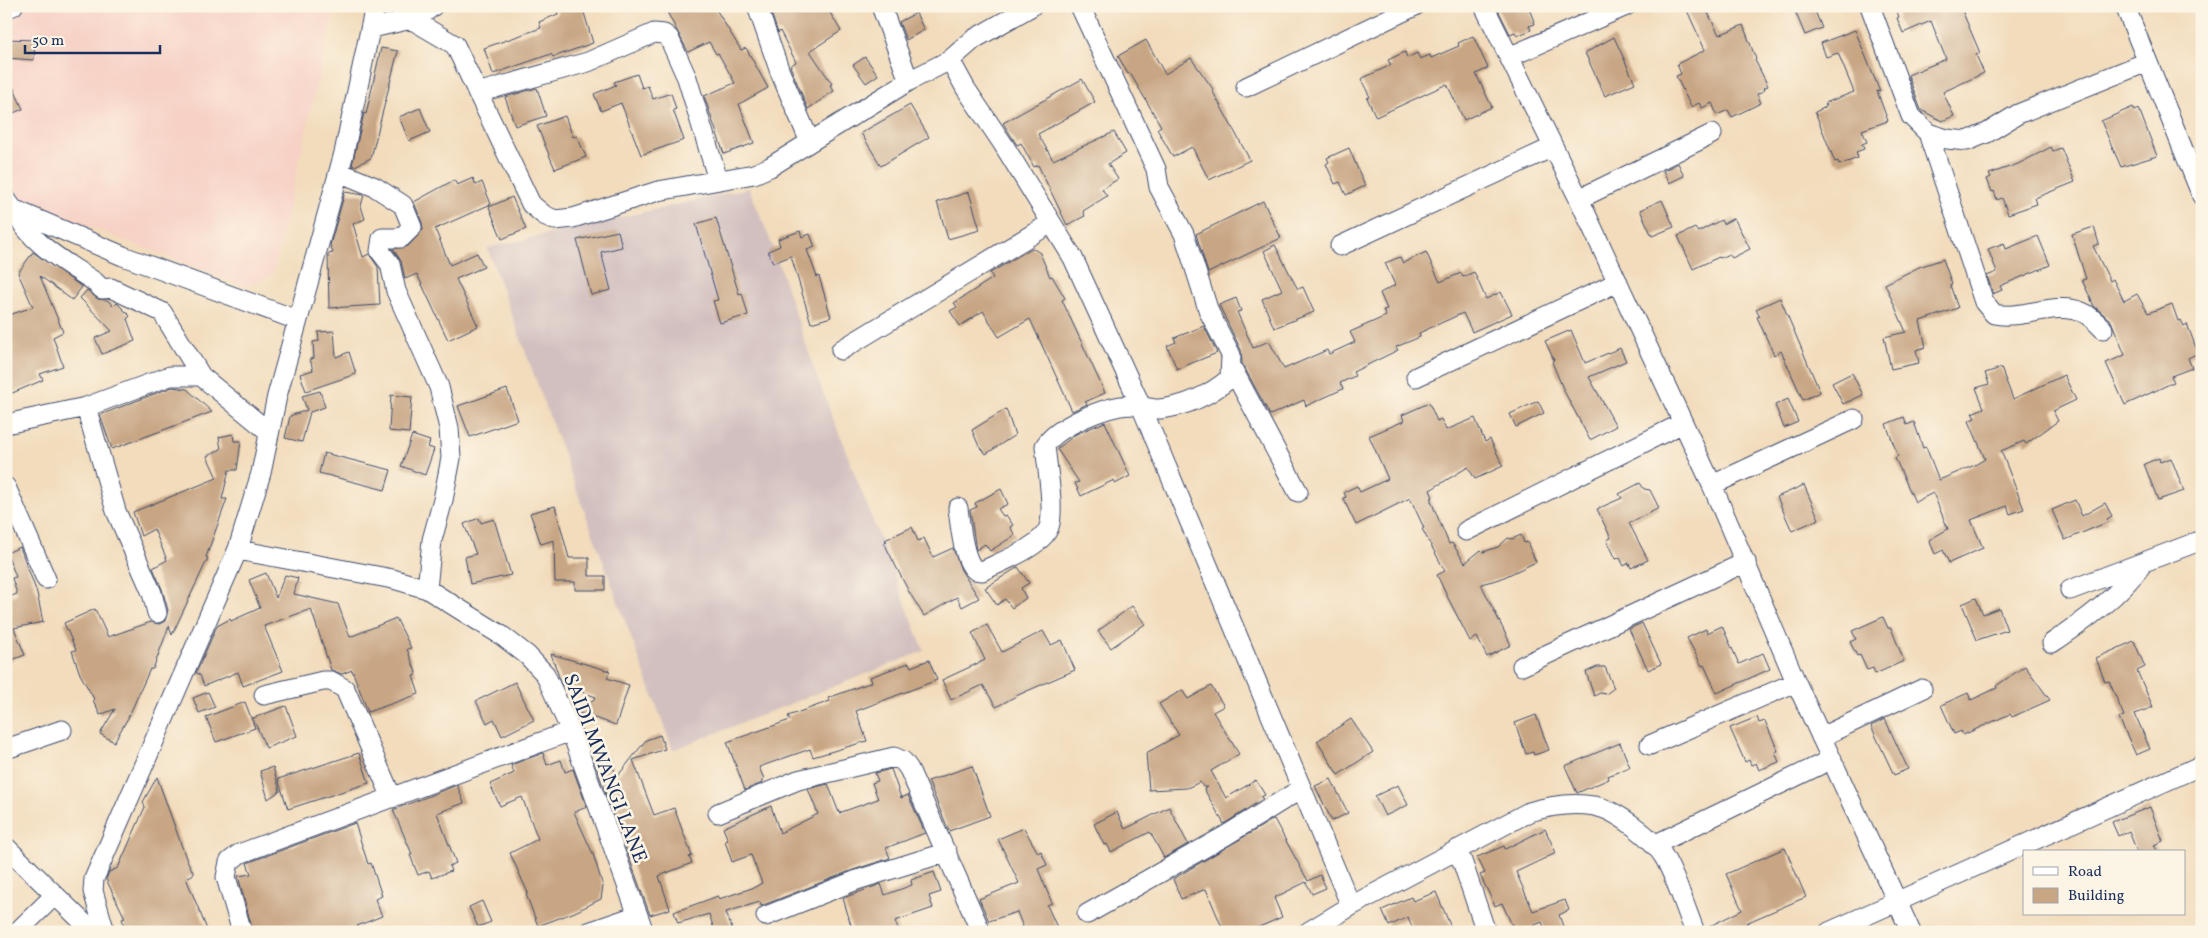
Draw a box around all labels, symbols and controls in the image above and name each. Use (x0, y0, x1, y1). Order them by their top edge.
scale bar (25, 22, 160, 54)
text: 50 m (32, 31, 64, 52)
street label: SAIDI MWANGI LANE (555, 670, 653, 867)
legend (2023, 850, 2186, 916)
text: Road (2068, 862, 2102, 883)
text: Building (2068, 886, 2125, 907)

